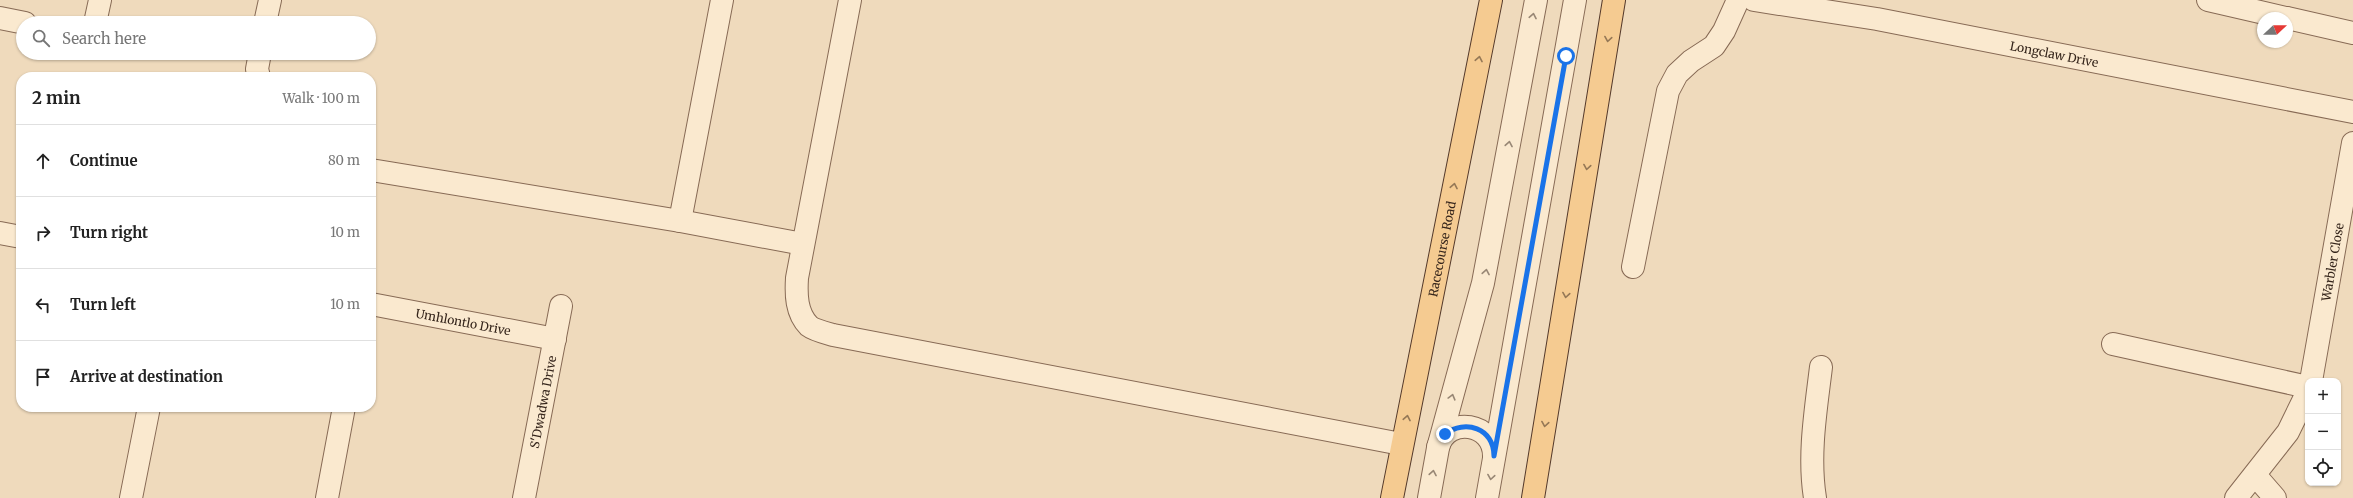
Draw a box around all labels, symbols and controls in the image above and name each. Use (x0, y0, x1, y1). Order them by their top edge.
north arrow (2257, 12, 2293, 48)
one-way arrow (1528, 13, 1536, 19)
search box (16, 16, 376, 60)
icon: search (30, 27, 52, 49)
text: Search here (62, 29, 146, 48)
one-way arrow (1604, 35, 1612, 42)
street label: Longclaw Drive (2009, 38, 2100, 70)
route start (1557, 47, 1575, 65)
one-way arrow (1475, 56, 1483, 62)
text: 2 min (32, 87, 80, 109)
text: Walk · 100 m (282, 90, 360, 107)
one-way arrow (1504, 141, 1513, 147)
icon: ahead (32, 150, 54, 172)
text: Continue (70, 151, 138, 170)
text: 80 m (328, 152, 360, 169)
one-way arrow (1583, 164, 1592, 170)
one-way arrow (1449, 183, 1457, 190)
street label: Racecourse Road (1425, 200, 1458, 298)
icon: right (32, 222, 54, 244)
street label: Warbler Close (2318, 222, 2346, 303)
text: Turn right (70, 223, 148, 242)
text: 10 m (330, 224, 360, 241)
one-way arrow (1481, 269, 1489, 275)
one-way arrow (1562, 292, 1571, 298)
icon: left (32, 294, 54, 316)
text: Turn left (70, 295, 136, 314)
text: 10 m (330, 296, 360, 313)
street label: Umhlontlo Drive (415, 305, 512, 338)
street label: S'Dwadwa Drive (526, 354, 559, 449)
icon: arrive (32, 366, 54, 388)
text: Arrive at destination (70, 367, 223, 386)
map controls (2305, 378, 2341, 486)
button: + (2305, 378, 2341, 414)
one-way arrow (1447, 394, 1456, 401)
button: − (2305, 414, 2341, 450)
one-way arrow (1402, 415, 1410, 422)
one-way arrow (1541, 420, 1550, 427)
route end (1436, 425, 1454, 443)
button: locate (2305, 450, 2341, 486)
one-way arrow (1429, 470, 1437, 476)
one-way arrow (1487, 474, 1495, 480)

